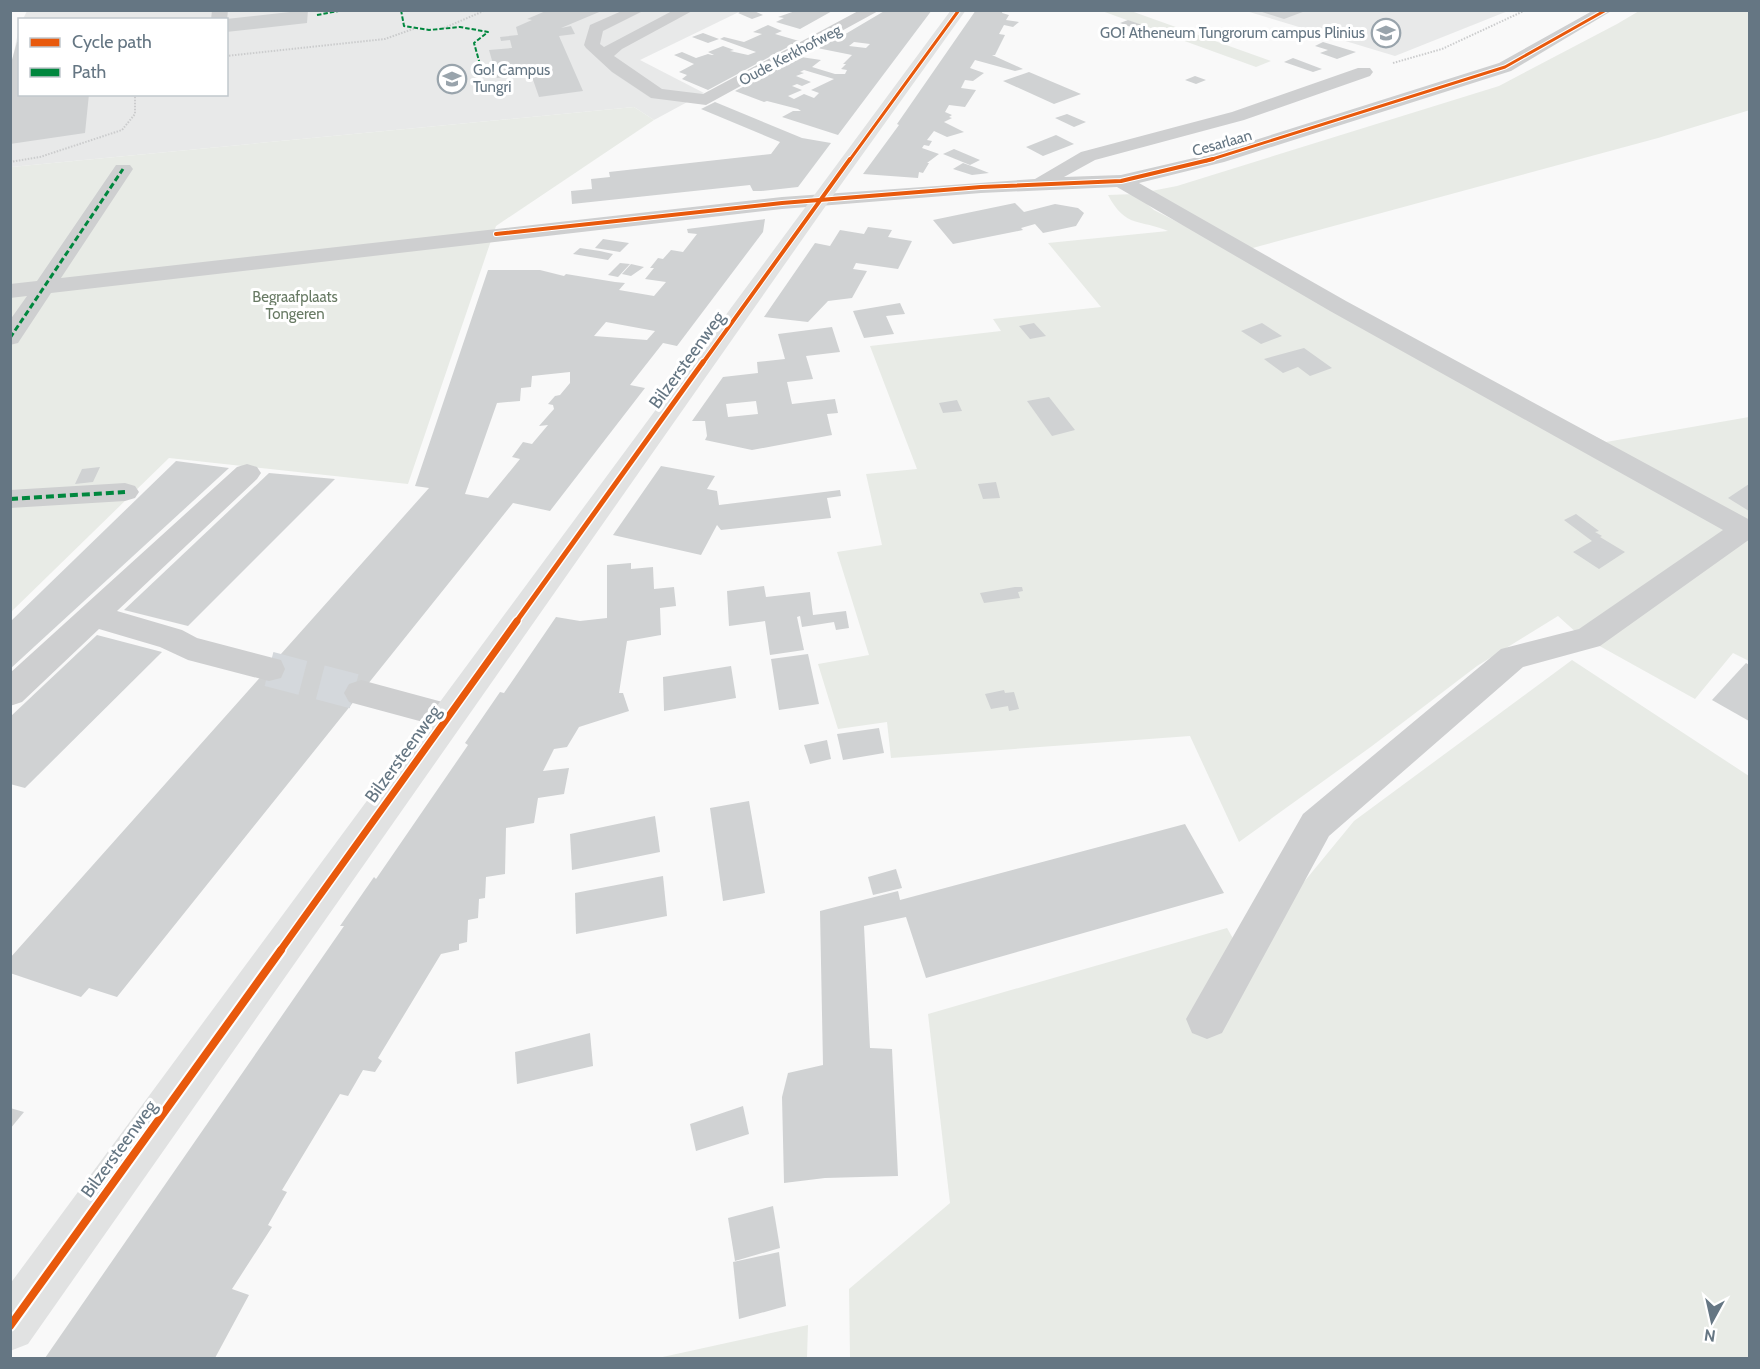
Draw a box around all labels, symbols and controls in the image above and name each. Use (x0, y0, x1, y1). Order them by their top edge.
school or university icon: GO! Atheneum Tungrorum campus Plinius (1370, 17, 1402, 49)
legend (18, 18, 228, 96)
street label: Oude Kerkhofweg (736, 20, 845, 89)
place label: GO! Atheneum Tungrorum campus Plinius (1100, 24, 1365, 42)
text: Cycle path (72, 31, 152, 53)
text: Path (72, 61, 106, 83)
place label: Go! Campus Tungri (473, 61, 550, 96)
school or university icon: Go! Campus Tungri (436, 63, 468, 95)
street label: Cesarlaan (1190, 126, 1254, 160)
park label: Begraafplaats Tongeren (252, 288, 338, 323)
street label: Bilzersteenweg (644, 306, 730, 413)
street label: Bilzersteenweg (360, 700, 446, 807)
street label: Bilzersteenweg (76, 1095, 162, 1202)
north arrow (1682, 1291, 1742, 1351)
text: N (1703, 1325, 1717, 1346)

